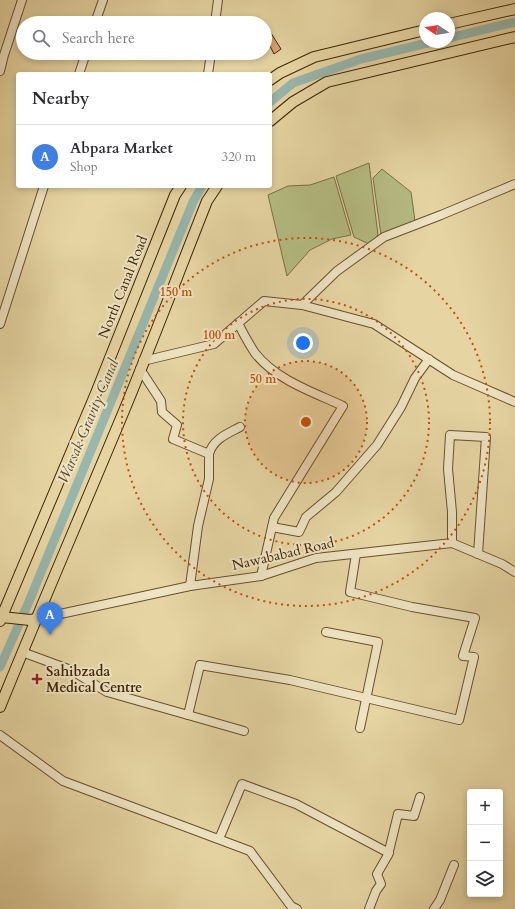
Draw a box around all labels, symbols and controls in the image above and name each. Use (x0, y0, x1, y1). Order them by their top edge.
north arrow (419, 12, 455, 48)
search box (16, 16, 272, 60)
icon: search (30, 27, 52, 49)
text: Search here (62, 28, 135, 48)
text: Nearby (32, 87, 89, 110)
text: Abpara Market (70, 138, 173, 158)
text: A (40, 148, 50, 166)
text: 320 m (222, 148, 256, 166)
text: Shop (70, 158, 98, 176)
street label: North Canal Road (94, 232, 152, 341)
text: 150 m (160, 284, 193, 300)
text: 100 m (203, 327, 236, 343)
your location (293, 333, 313, 353)
water label: Warsak Gravity Canal (53, 355, 124, 486)
text: 50 m (250, 371, 277, 387)
centre of rings (299, 415, 313, 429)
street label: Nawababad Road (230, 533, 337, 575)
pin: A (37, 602, 63, 635)
place label: Sahibzada Medical Centre (46, 662, 142, 697)
marker: Sahibzada Medical Centre (31, 673, 43, 685)
map controls (467, 789, 503, 897)
button: + (467, 789, 503, 825)
button: − (467, 825, 503, 861)
button: layers (467, 861, 503, 897)

